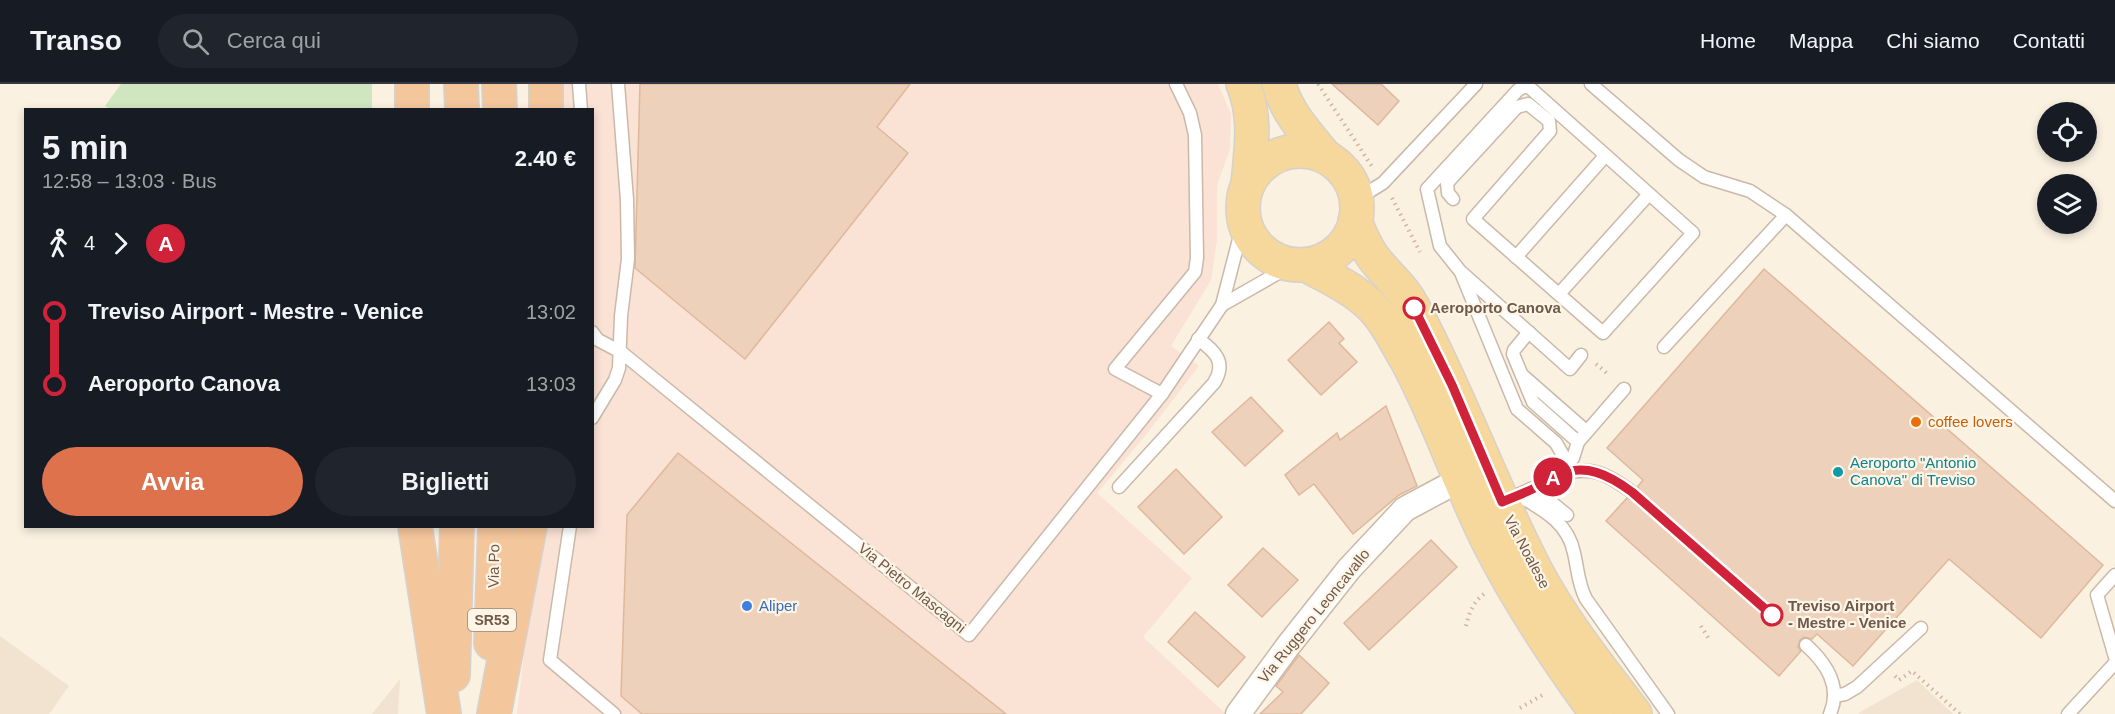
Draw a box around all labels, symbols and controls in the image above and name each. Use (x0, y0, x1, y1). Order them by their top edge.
search box (158, 14, 578, 68)
text: Transo (30, 25, 122, 56)
icon: search (179, 25, 212, 58)
text: Cerca qui (227, 28, 321, 53)
text: Home (1700, 29, 1756, 52)
text: Mappa (1789, 29, 1853, 52)
text: Chi siamo (1886, 29, 1980, 52)
text: Contatti (2013, 29, 2085, 52)
map controls (2037, 102, 2097, 234)
button: locate (2037, 102, 2097, 162)
text: 5 min (42, 129, 128, 166)
text: 2.40 € (515, 146, 576, 171)
text: 12:58 – 13:03 · Bus (42, 170, 217, 192)
button: layers (2037, 174, 2097, 234)
icon: walk (42, 227, 75, 260)
icon: forward (104, 227, 137, 260)
text: 4 (84, 232, 95, 254)
text: A (158, 232, 173, 255)
marker: Aeroporto Canova (1403, 297, 1425, 319)
text: Treviso Airport - Mestre - Venice (88, 299, 423, 324)
place label: Aeroporto Canova (1430, 299, 1562, 316)
text: 13:02 (526, 301, 576, 323)
text: Aeroporto Canova (88, 371, 280, 396)
text: 13:03 (526, 373, 576, 395)
place label: coffee lovers (1928, 413, 2013, 430)
marker: coffee lovers (1909, 415, 1923, 429)
button: Avvia (42, 447, 303, 516)
button: Biglietti (315, 447, 576, 516)
place label: Aeroporto "Antonio Canova" di Treviso (1850, 454, 1976, 488)
line badge: A (1534, 458, 1572, 496)
marker: Aeroporto "Antonio Canova" di Treviso (1831, 465, 1845, 479)
text: A (1545, 466, 1561, 489)
street label: Via Noalese (1501, 512, 1554, 591)
street label: Via Pietro Mascagni (855, 539, 969, 636)
street label: Via Po (485, 544, 502, 588)
street label: Via Ruggero Leoncavallo (1254, 545, 1373, 686)
place label: Aliper (759, 597, 797, 614)
place label: Treviso Airport - Mestre - Venice (1788, 597, 1906, 631)
marker: Aliper (740, 599, 754, 613)
marker: Treviso Airport - Mestre - Venice (1761, 604, 1783, 626)
road number: SR53 (468, 609, 516, 631)

